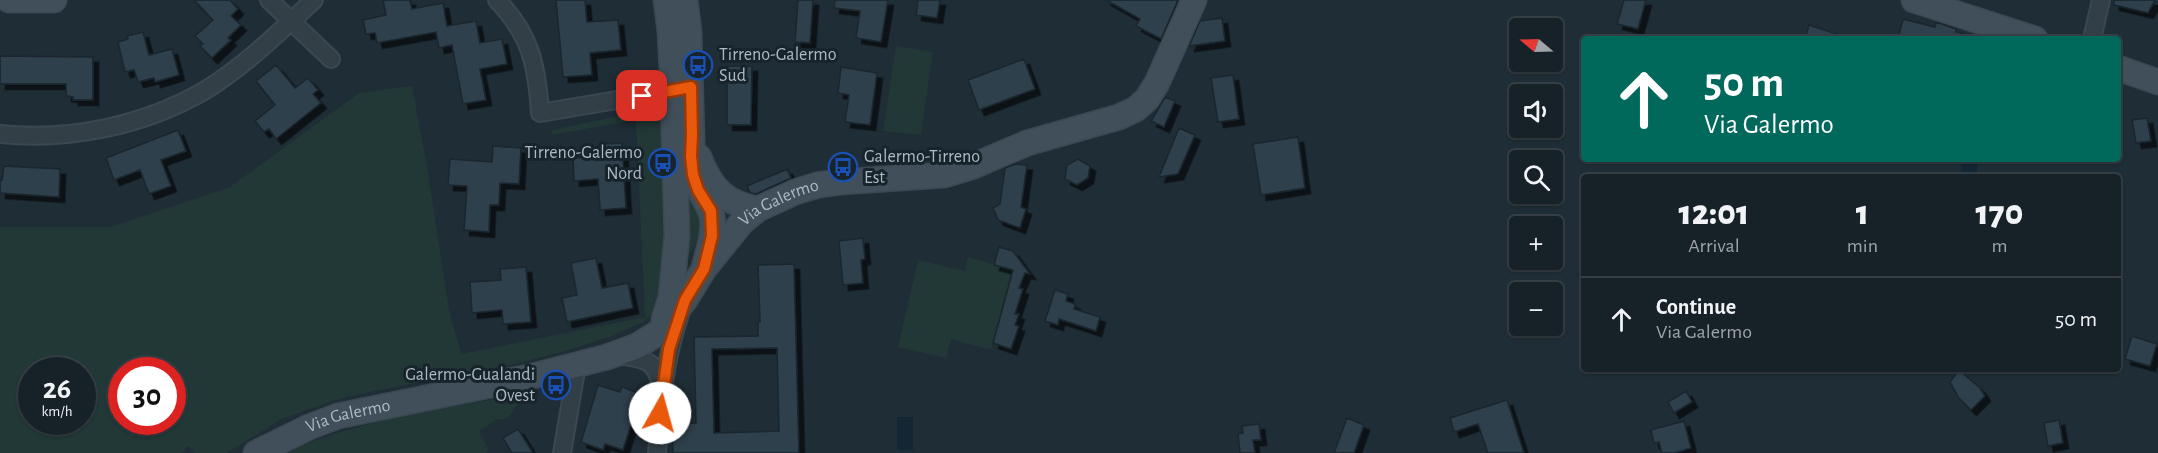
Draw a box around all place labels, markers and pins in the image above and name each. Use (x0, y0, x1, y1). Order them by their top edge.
place label: Tirreno-Galermo Sud (719, 46, 837, 85)
bus stop icon: Tirreno-Galermo Sud (682, 49, 714, 81)
pin (616, 70, 667, 121)
place label: Tirreno-Galermo Nord (525, 144, 642, 183)
bus stop icon: Tirreno-Galermo Nord (647, 147, 679, 179)
place label: Galermo-Tirreno Est (864, 148, 980, 187)
bus stop icon: Galermo-Tirreno Est (827, 151, 859, 183)
place label: Galermo-Gualandi Ovest (405, 366, 535, 405)
bus stop icon: Galermo-Gualandi Ovest (540, 369, 572, 401)

